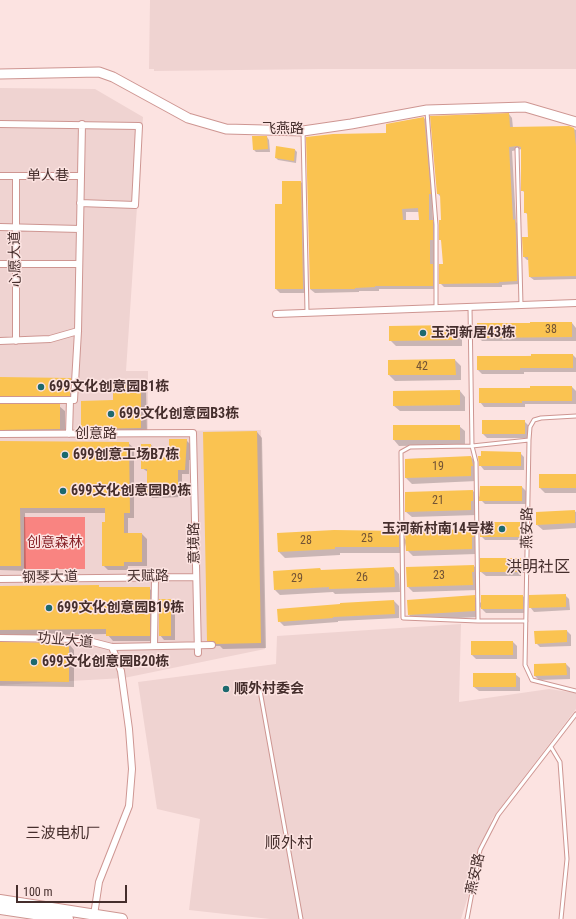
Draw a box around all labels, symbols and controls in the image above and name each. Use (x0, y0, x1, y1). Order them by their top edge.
street label: 飞燕路 (262, 121, 304, 137)
street label: 单人巷 (27, 168, 69, 184)
street label: 心愿大道 (7, 231, 25, 287)
house number: 38 (545, 323, 557, 337)
place label: 玉河新居43栋 (431, 325, 515, 341)
marker: 玉河新居43栋 (418, 328, 428, 338)
house number: 42 (416, 360, 428, 374)
place label: 699文化创意园B1栋 (49, 379, 169, 395)
marker: 699文化创意园B1栋 (36, 382, 46, 392)
place label: 699文化创意园B3栋 (119, 406, 239, 422)
marker: 699文化创意园B3栋 (106, 409, 116, 419)
street label: 创意路 (75, 426, 117, 442)
place label: 699创意工场B7栋 (73, 447, 179, 463)
marker: 699创意工场B7栋 (60, 450, 70, 460)
house number: 19 (432, 460, 444, 474)
place label: 699文化创意园B9栋 (71, 483, 191, 499)
marker: 699文化创意园B9栋 (58, 486, 68, 496)
house number: 21 (432, 494, 444, 508)
street label: 燕安路 (519, 507, 537, 549)
place label: 玉河新村南14号楼 (382, 521, 494, 537)
street label: 意境路 (186, 522, 204, 564)
marker: 玉河新村南14号楼 (497, 524, 507, 534)
house number: 25 (361, 532, 373, 546)
house number: 28 (300, 534, 312, 548)
park label: 创意森林 (27, 535, 83, 551)
district label: 洪明社区 (506, 558, 570, 578)
street label: 天赋路 (127, 568, 169, 586)
street label: 钢琴大道 (22, 569, 78, 587)
house number: 23 (433, 569, 445, 583)
house number: 26 (356, 571, 368, 585)
house number: 29 (291, 572, 303, 586)
place label: 699文化创意园B19栋 (57, 600, 184, 616)
marker: 699文化创意园B19栋 (44, 603, 54, 613)
street label: 功业大道 (36, 630, 94, 652)
place label: 699文化创意园B20栋 (42, 654, 169, 670)
marker: 699文化创意园B20栋 (29, 657, 39, 667)
place label: 顺外村委会 (234, 681, 304, 697)
marker: 顺外村委会 (221, 684, 231, 694)
district label: 三波电机厂 (26, 825, 100, 843)
district label: 顺外村 (265, 834, 313, 854)
street label: 燕安路 (463, 852, 489, 896)
scale bar (18, 877, 129, 903)
text: 100 m (23, 885, 53, 899)

